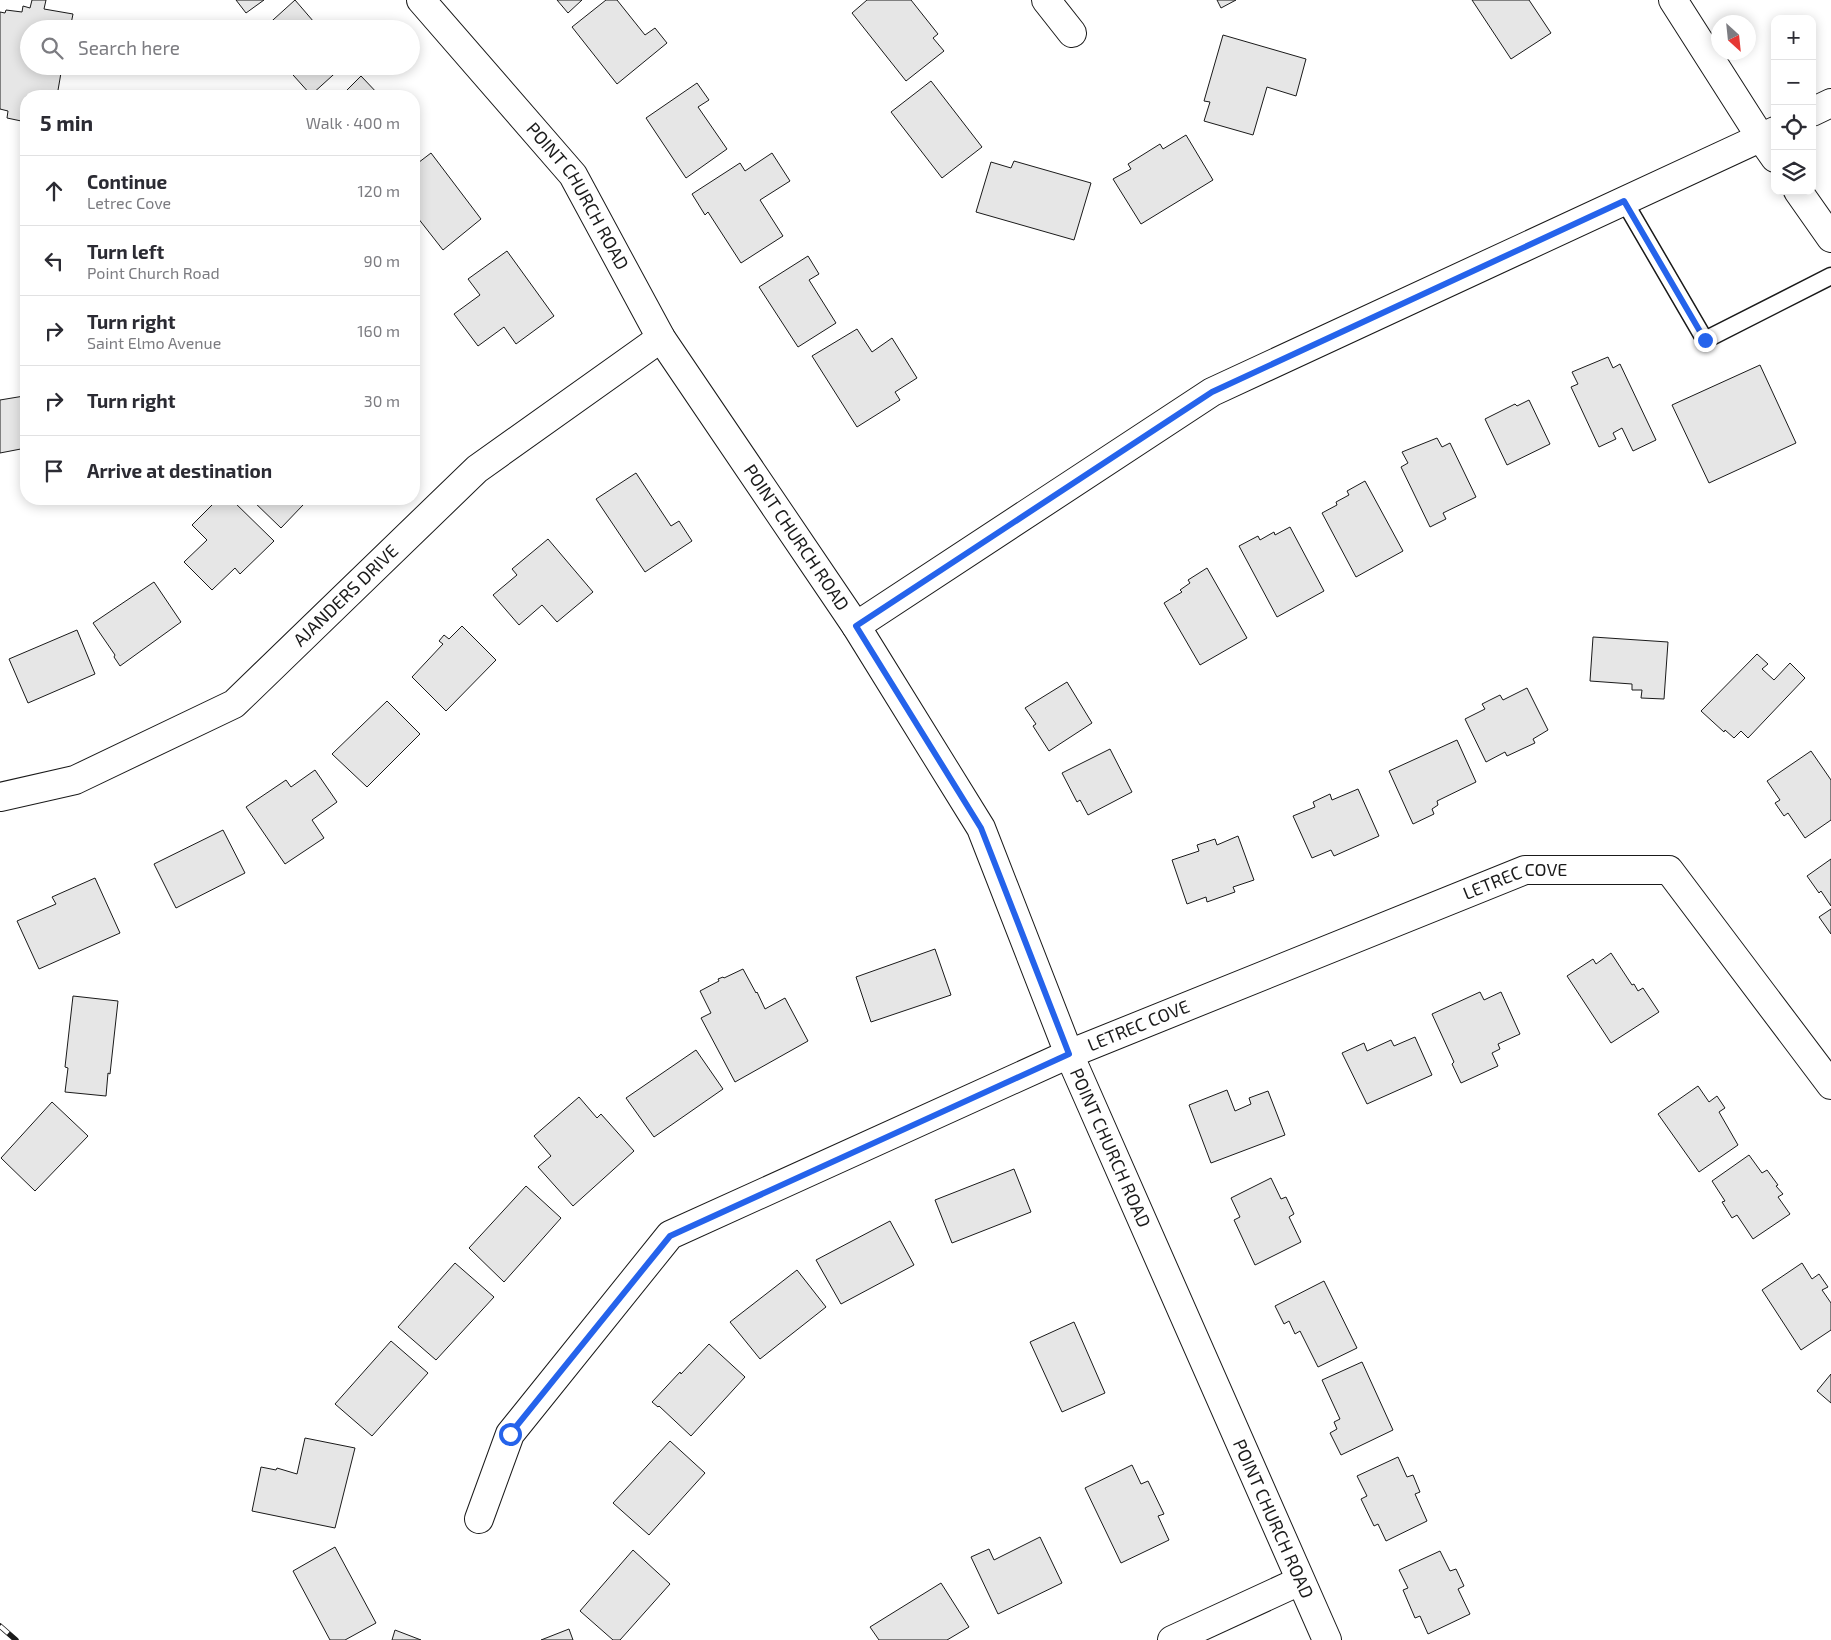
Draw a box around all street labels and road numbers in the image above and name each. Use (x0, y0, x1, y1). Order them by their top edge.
street label: POINT CHURCH ROAD (522, 117, 634, 273)
street label: POINT CHURCH ROAD (740, 460, 854, 614)
street label: AJANDERS DRIVE (288, 539, 402, 651)
street label: LETREC COVE (1459, 858, 1567, 904)
street label: LETREC COVE (1084, 995, 1193, 1055)
street label: POINT CHURCH ROAD (1066, 1065, 1156, 1231)
street label: POINT CHURCH ROAD (1229, 1436, 1319, 1602)

